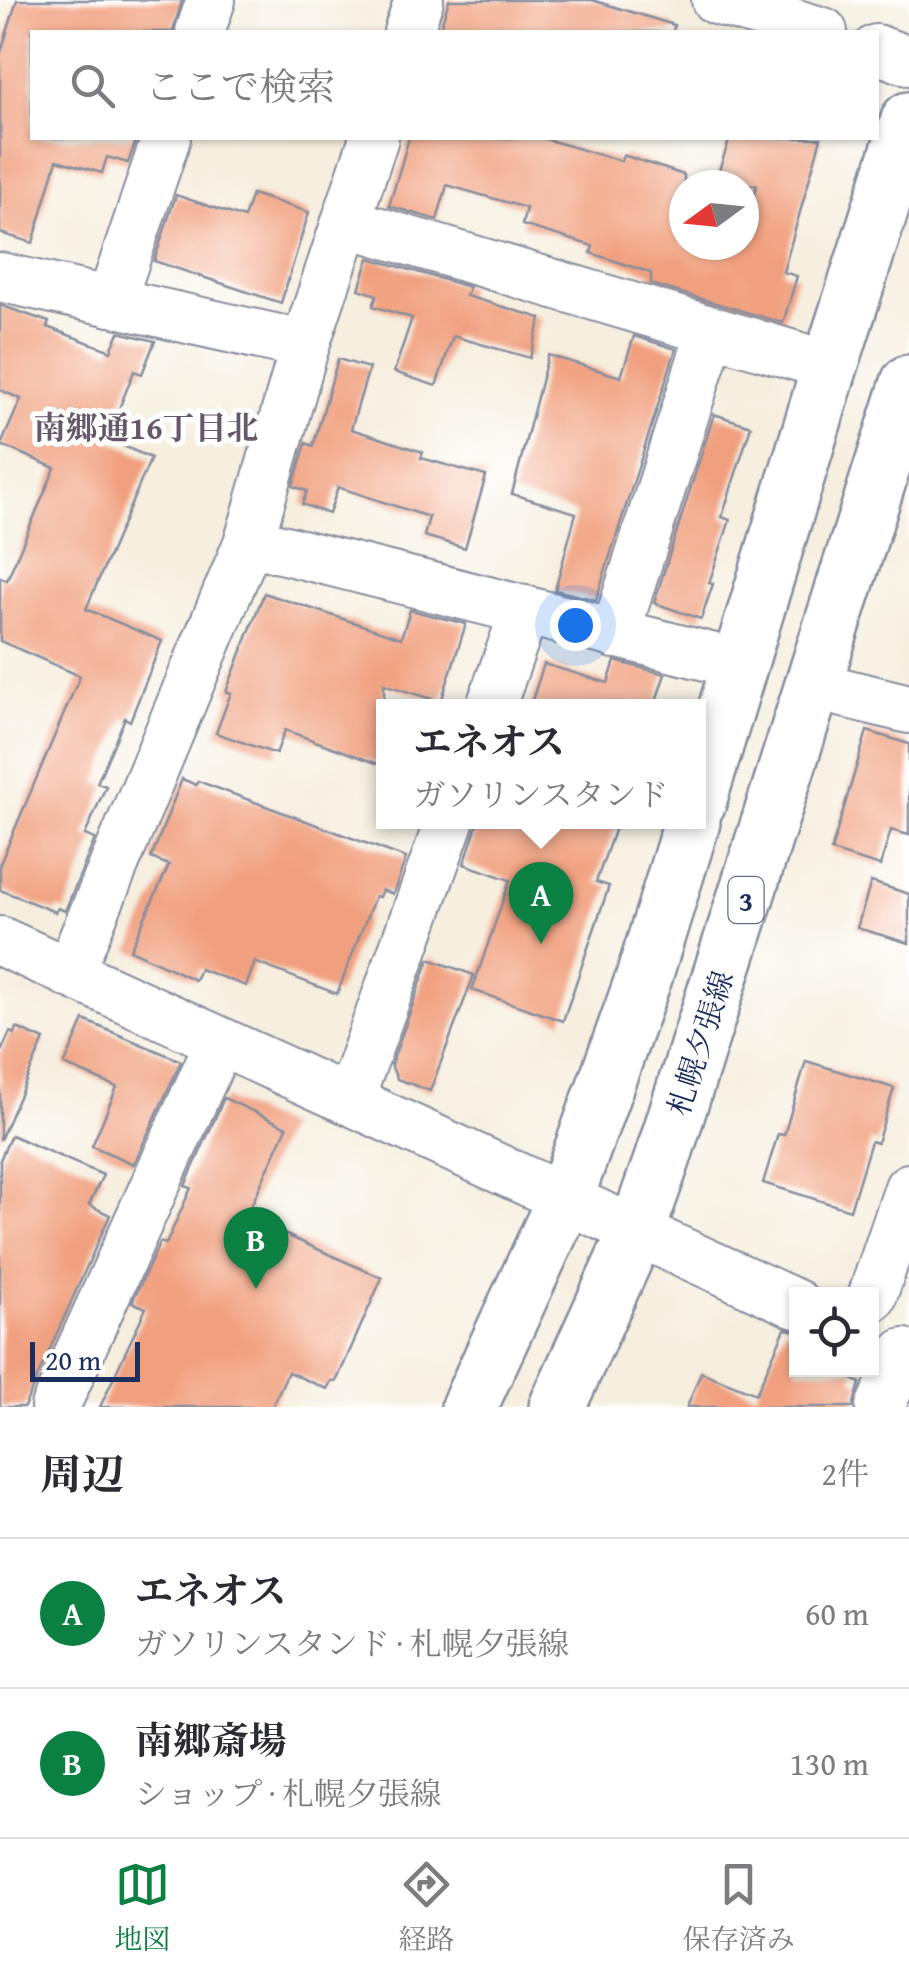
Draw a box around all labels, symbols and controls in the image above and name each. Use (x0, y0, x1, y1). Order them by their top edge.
search box (30, 30, 879, 140)
icon: search (65, 58, 120, 113)
text: ここで検索 (145, 58, 335, 114)
north arrow (669, 170, 759, 260)
district label: 南郷通16丁目北 (33, 404, 259, 451)
your location (550, 600, 601, 651)
popup (376, 699, 706, 829)
text: エネオス (413, 713, 565, 769)
text: ガソリンスタンド (413, 771, 669, 818)
pin: A (508, 862, 574, 944)
road number: 3 (728, 877, 764, 923)
street label: 札幌夕張線 (656, 965, 744, 1121)
pin: B (224, 1206, 288, 1289)
map controls (789, 1287, 879, 1377)
button: locate (789, 1287, 879, 1377)
scale bar (30, 1337, 140, 1382)
text: 20 m (45, 1339, 101, 1380)
text: 周辺 (40, 1443, 124, 1504)
text: 2件 (822, 1450, 869, 1497)
text: エネオス (135, 1562, 287, 1618)
text: A (62, 1590, 83, 1637)
text: 60 m (805, 1590, 869, 1637)
text: ガソリンスタンド · 札幌夕張線 (135, 1620, 569, 1667)
text: 南郷斎場 (135, 1712, 287, 1768)
text: B (63, 1740, 82, 1787)
text: 130 m (790, 1740, 869, 1787)
text: ショップ · 札幌夕張線 (135, 1770, 442, 1817)
tab: 地図 (114, 1857, 170, 1959)
tab: 経路 (398, 1857, 455, 1959)
tab: 保存済み (683, 1857, 795, 1959)

